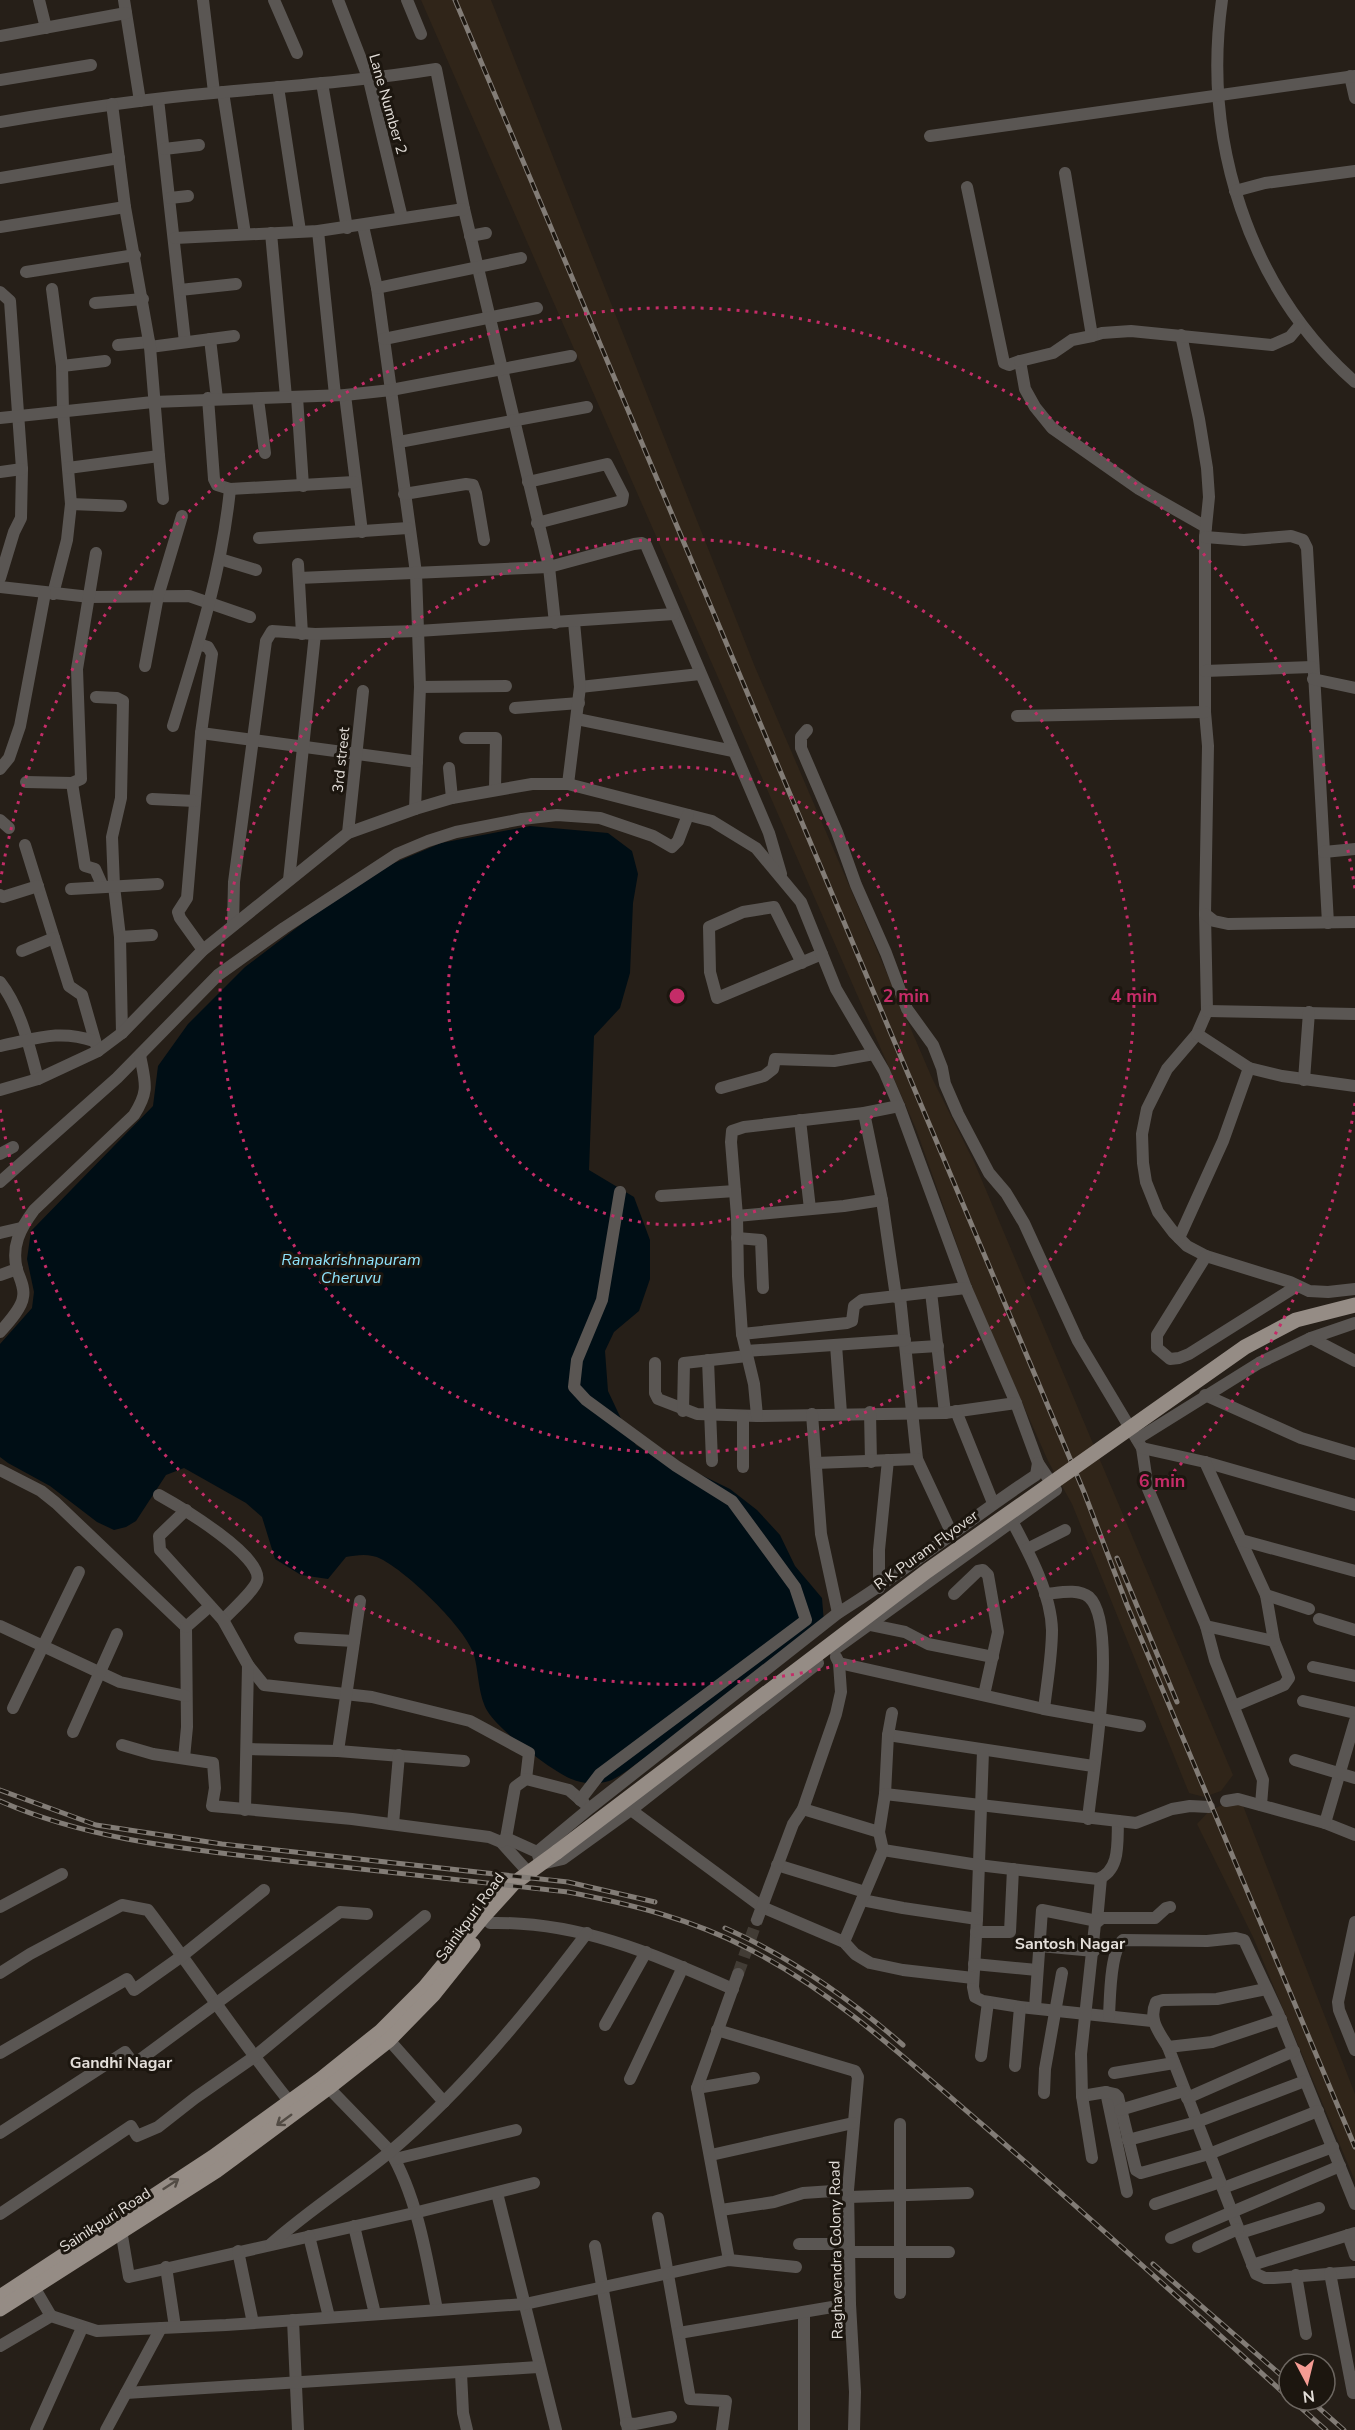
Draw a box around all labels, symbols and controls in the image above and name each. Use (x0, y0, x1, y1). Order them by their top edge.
street label: Lane Number 2 (364, 51, 412, 157)
street label: 3rd street (328, 726, 354, 794)
text: 2 min (883, 984, 929, 1008)
text: 4 min (1111, 984, 1157, 1008)
centre of rings (667, 986, 687, 1006)
water label: Ramakrishnapuram Cheruvu (281, 1249, 421, 1289)
text: 6 min (1139, 1469, 1185, 1493)
street label: R K Puram Flyover (870, 1505, 983, 1595)
street label: Sainikpuri Road (431, 1869, 509, 1965)
district label: Santosh Nagar (1015, 1933, 1126, 1955)
district label: Gandhi Nagar (70, 2052, 173, 2074)
one-way arrow (277, 2114, 293, 2126)
street label: Raghavendra Colony Road (824, 2161, 848, 2339)
one-way arrow (163, 2178, 179, 2190)
street label: Sainikpuri Road (56, 2183, 154, 2257)
north arrow (1277, 2352, 1337, 2412)
text: N (1301, 2384, 1316, 2408)

